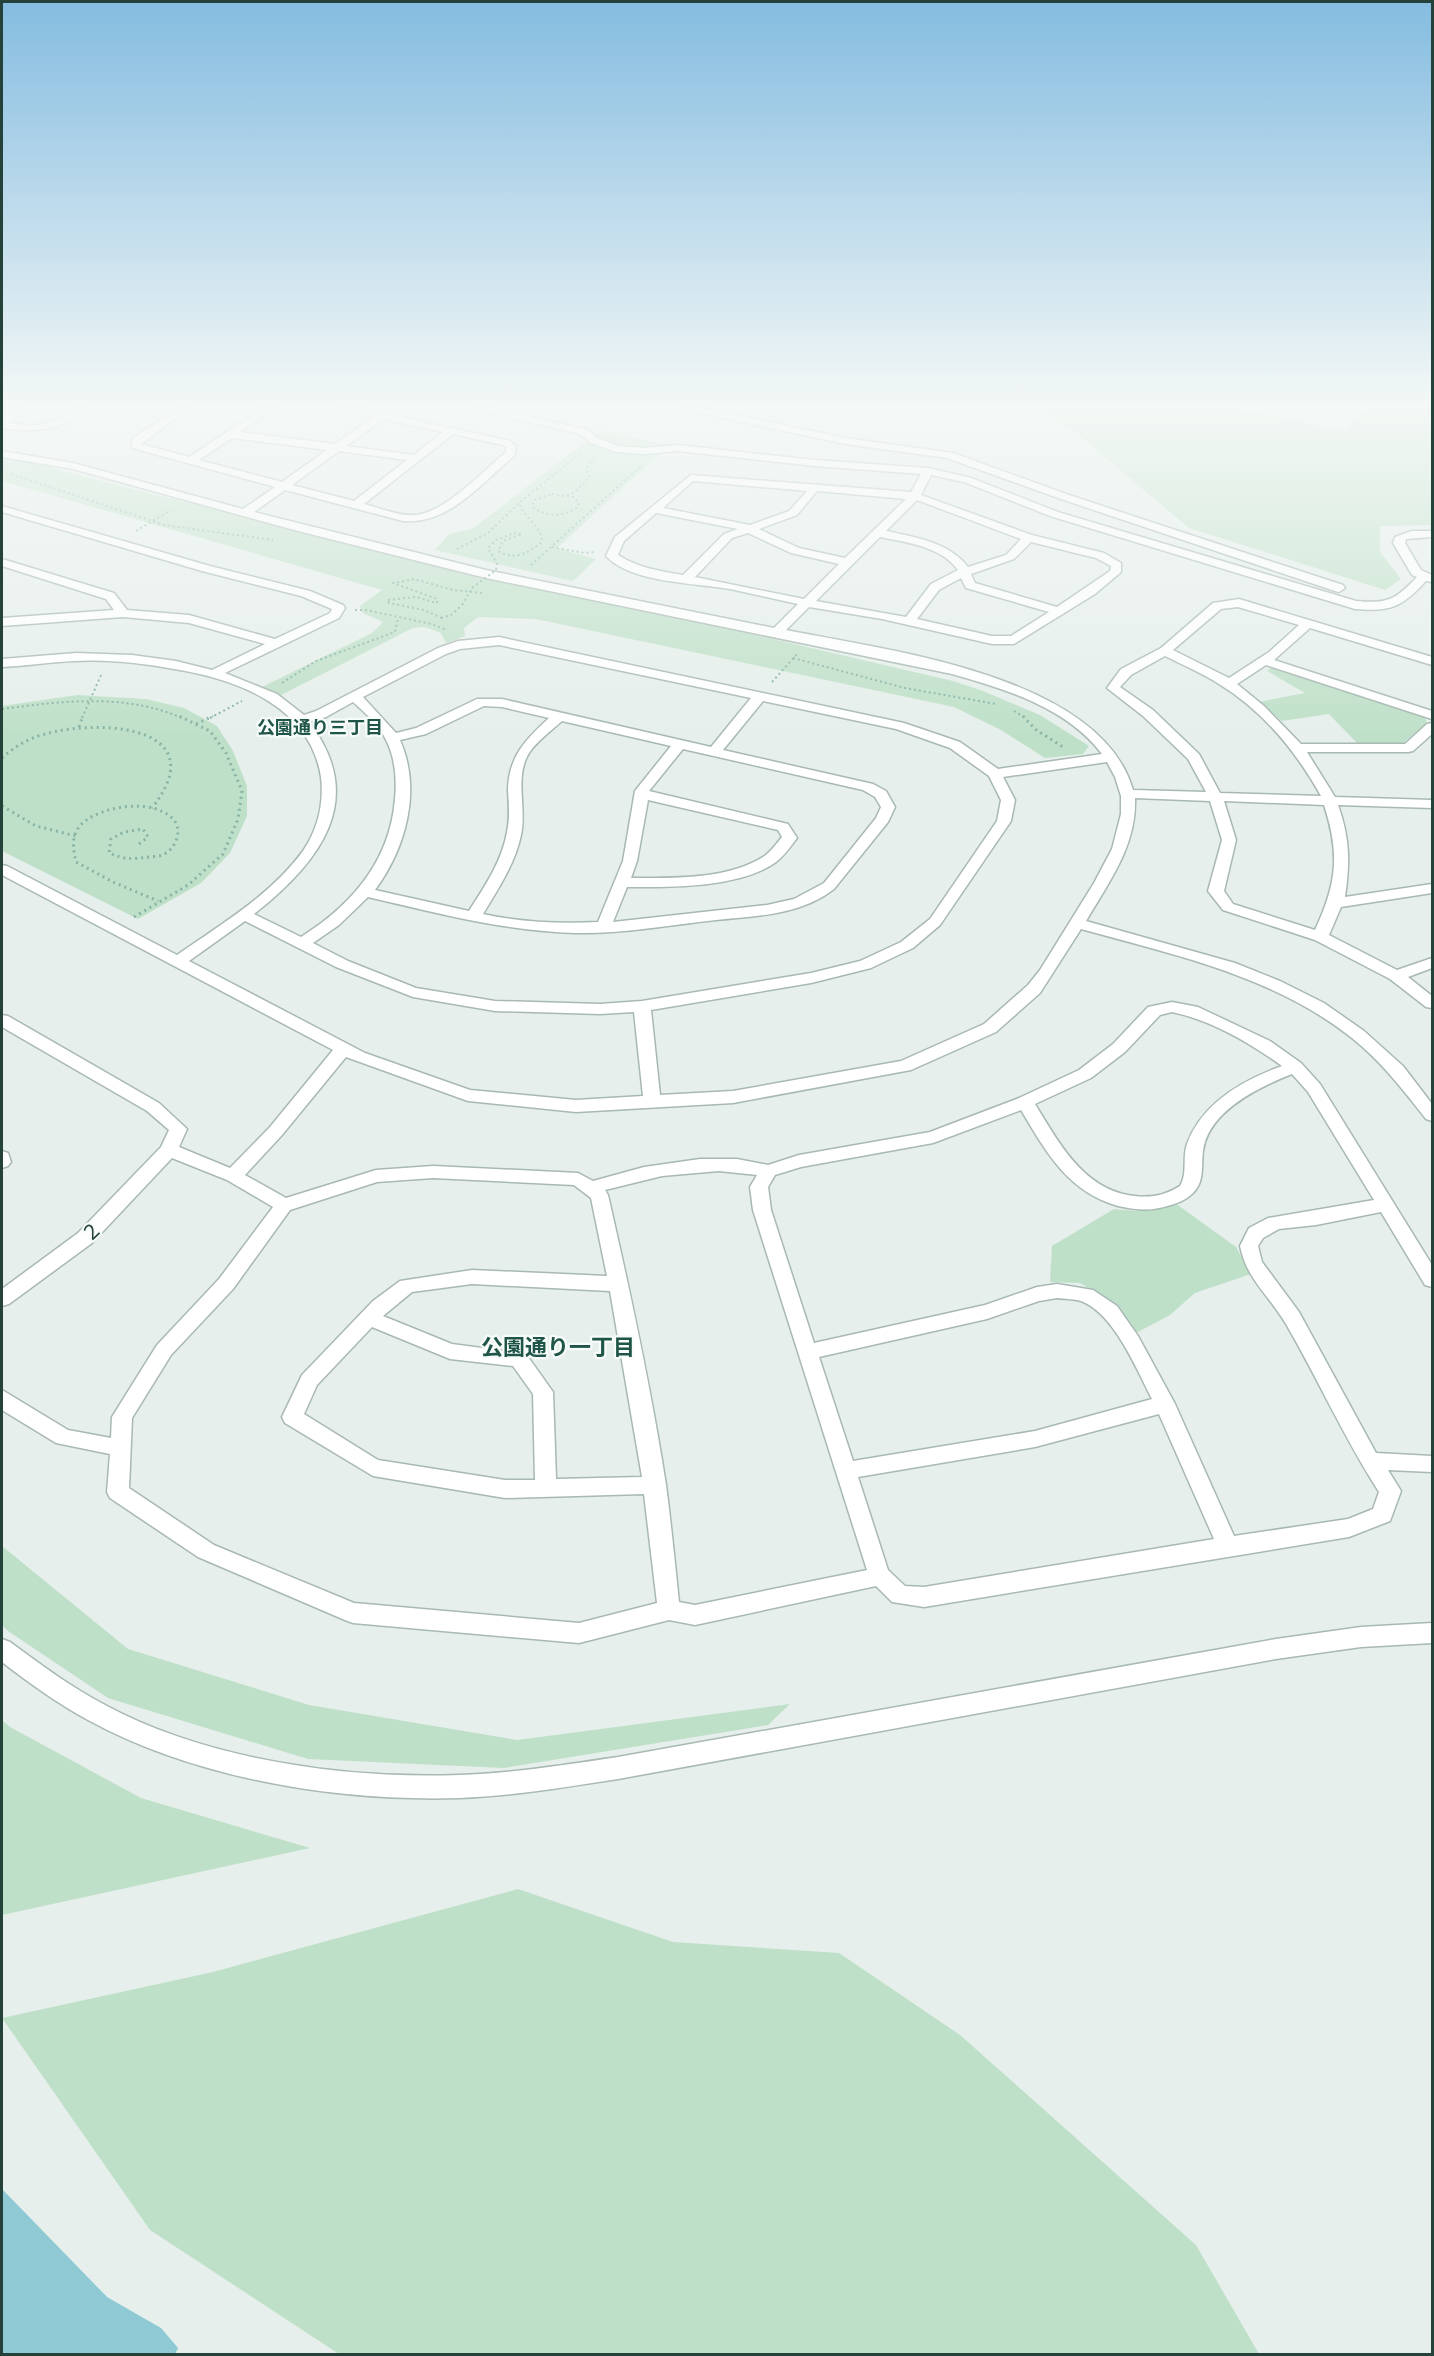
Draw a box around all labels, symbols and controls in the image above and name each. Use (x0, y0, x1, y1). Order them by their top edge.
district label: 公園通り三丁目 (257, 715, 383, 739)
street label: 2 (77, 1217, 105, 1245)
district label: 公園通り一丁目 (481, 1331, 635, 1361)

